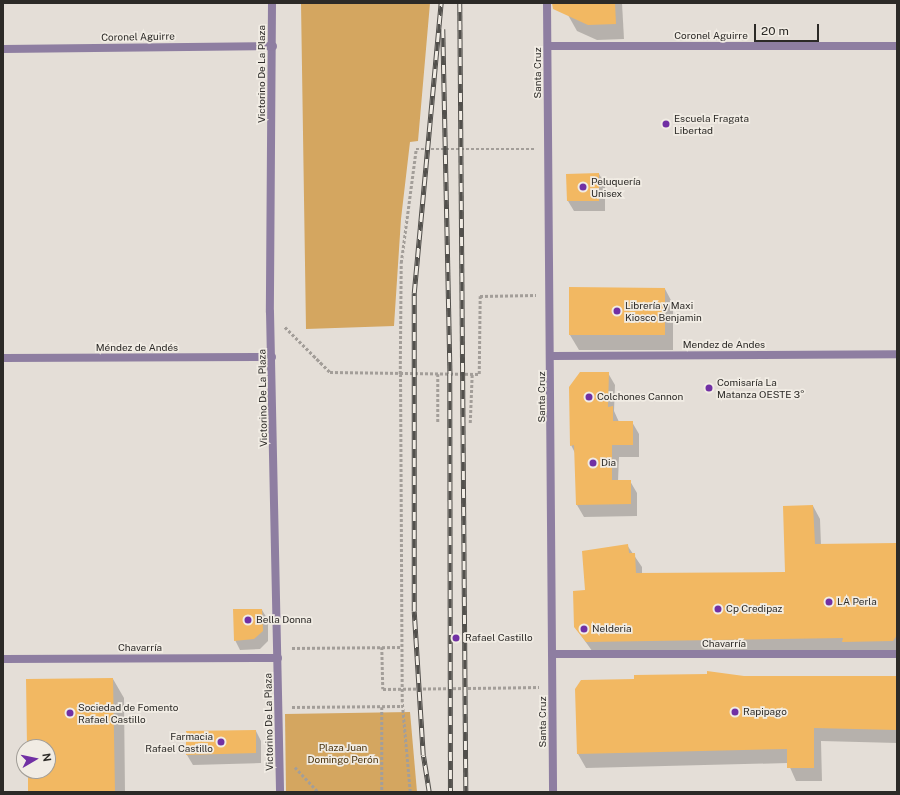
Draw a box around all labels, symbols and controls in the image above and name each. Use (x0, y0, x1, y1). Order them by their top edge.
scale bar (756, 16, 821, 42)
text: 20 m (761, 24, 789, 38)
street label: Victorino De La Plaza (256, 25, 268, 123)
street label: Coronel Aguirre (101, 30, 175, 44)
street label: Coronel Aguirre (674, 30, 748, 42)
street label: Santa Cruz (532, 48, 544, 98)
place label: Escuela Fragata Libertad (674, 112, 749, 136)
marker: Escuela Fragata Libertad (661, 119, 671, 129)
place label: Peluquería Unisex (591, 175, 641, 198)
marker: Peluquería Unisex (578, 182, 588, 192)
place label: Librería y Maxi Kiosco Benjamin (625, 299, 702, 322)
marker: Librería y Maxi Kiosco Benjamin (612, 306, 622, 316)
street label: Mendez de Andes (683, 339, 765, 351)
street label: Méndez de Andés (96, 342, 178, 354)
street label: Victorino De La Plaza (256, 349, 270, 447)
street label: Santa Cruz (536, 372, 548, 422)
place label: Comisaría La Matanza OESTE 3° (717, 376, 805, 400)
marker: Comisaría La Matanza OESTE 3° (704, 383, 714, 393)
place label: Colchones Cannon (597, 391, 683, 403)
marker: Colchones Cannon (584, 392, 594, 402)
place label: Dia (601, 457, 616, 469)
marker: Dia (588, 458, 598, 468)
place label: LA Perla (837, 596, 877, 608)
marker: LA Perla (824, 597, 834, 607)
place label: Cp Credipaz (726, 603, 782, 615)
marker: Cp Credipaz (713, 604, 723, 614)
place label: Bella Donna (256, 614, 312, 626)
marker: Bella Donna (243, 615, 253, 625)
place label: Nelderia (592, 623, 631, 635)
marker: Nelderia (579, 624, 589, 634)
marker: Rafael Castillo (450, 632, 462, 644)
place label: Rafael Castillo (465, 632, 533, 644)
street label: Chavarría (702, 638, 746, 650)
street label: Chavarría (118, 642, 162, 654)
street label: Victorino De La Plaza (262, 673, 276, 771)
street label: Santa Cruz (537, 697, 549, 747)
place label: Sociedad de Fomento Rafael Castillo (78, 701, 179, 724)
place label: Rapipago (743, 706, 787, 718)
marker: Rapipago (730, 707, 740, 717)
marker: Sociedad de Fomento Rafael Castillo (65, 708, 75, 718)
place label: Farmacia Rafael Castillo (145, 730, 213, 754)
marker: Farmacia Rafael Castillo (216, 737, 226, 747)
north arrow (16, 739, 56, 779)
park label: Plaza Juan Domingo Perón (308, 741, 378, 764)
text: N (40, 752, 53, 762)

